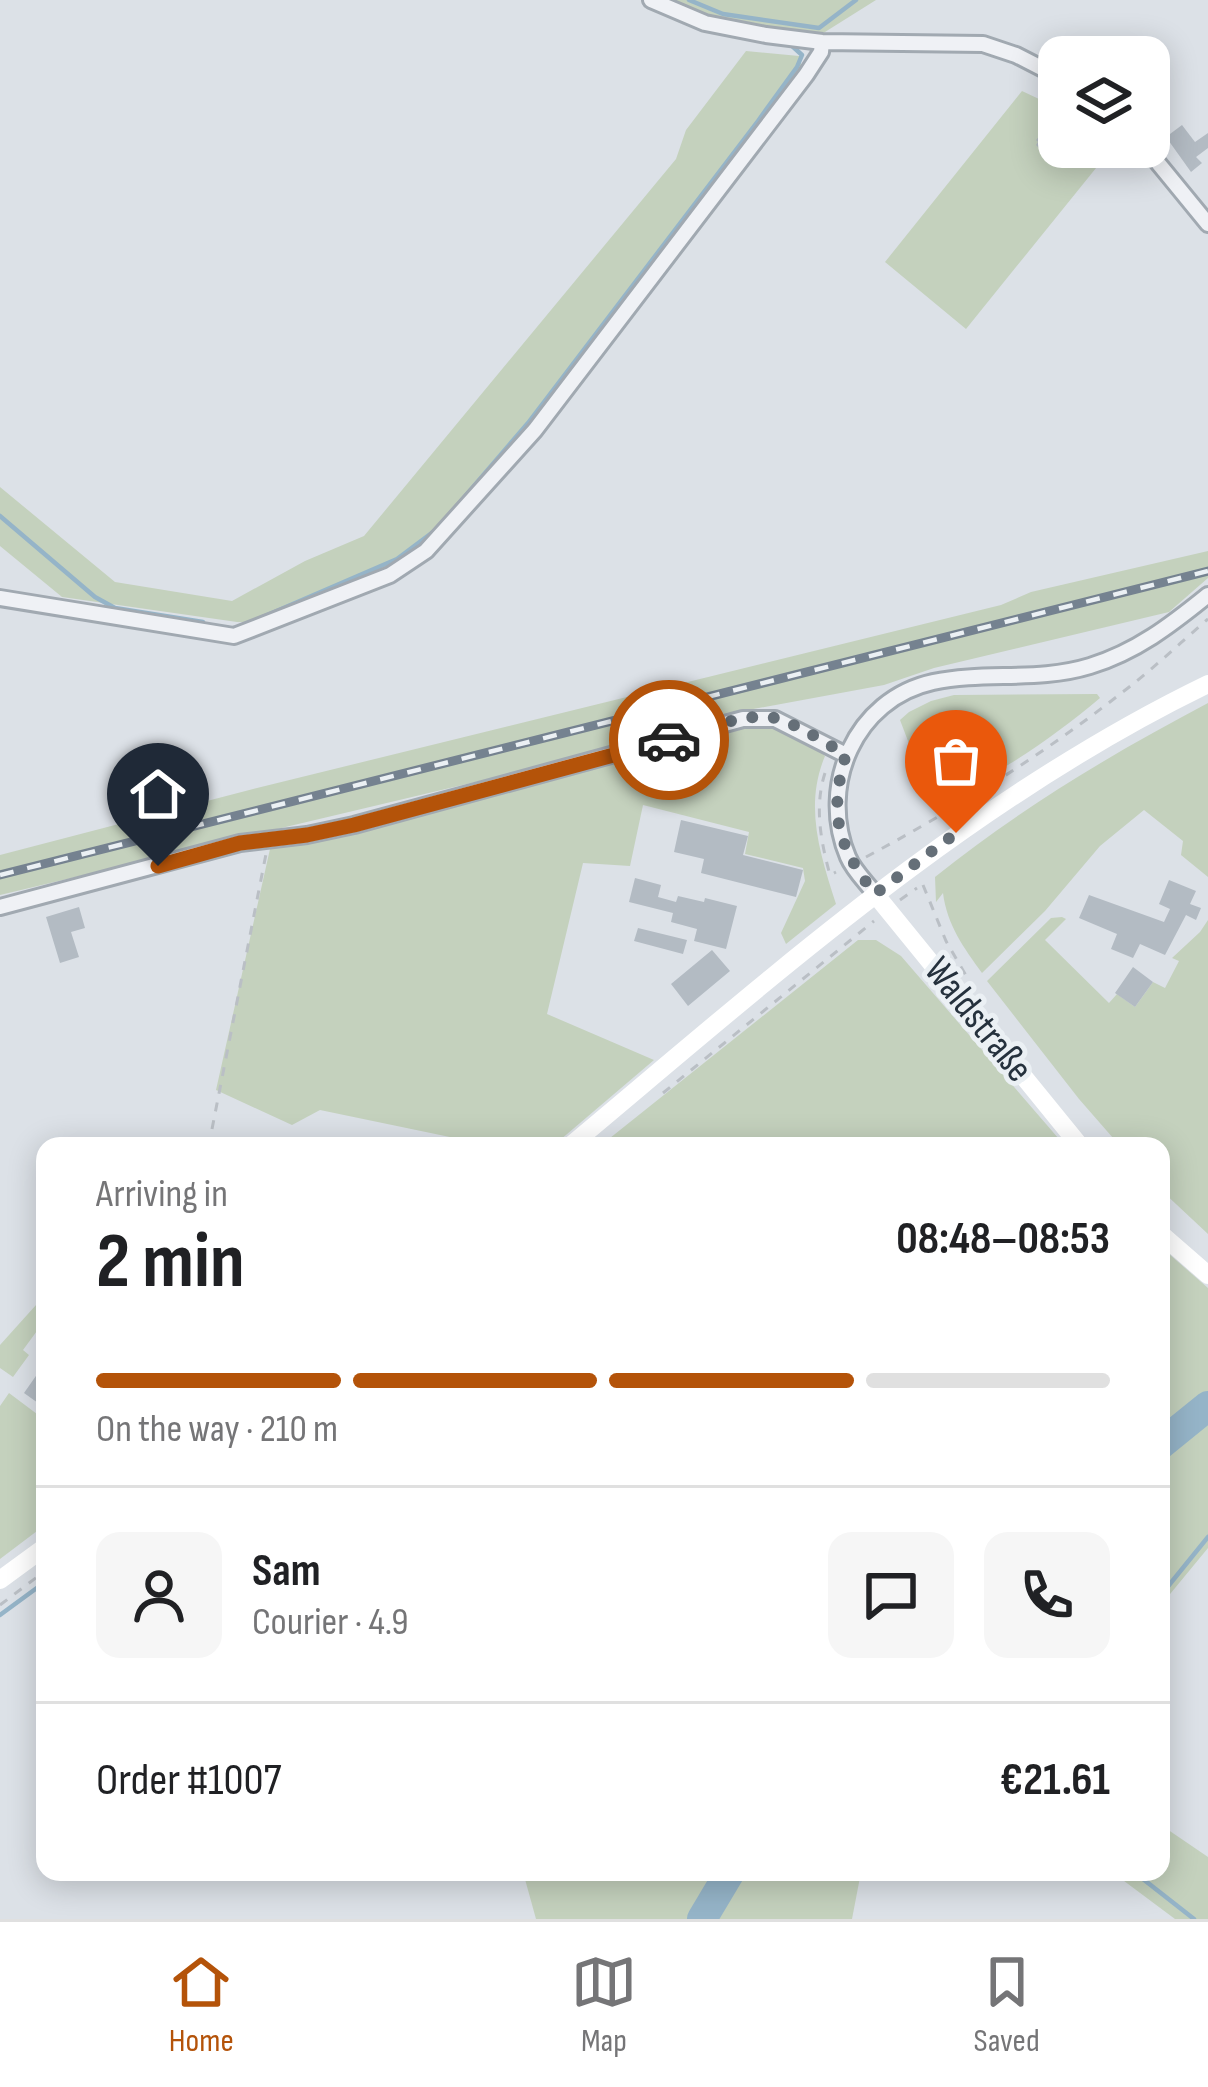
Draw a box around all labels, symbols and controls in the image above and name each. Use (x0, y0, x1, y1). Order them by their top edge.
map controls (1038, 36, 1170, 168)
button: layers (1038, 36, 1170, 168)
courier (609, 680, 729, 800)
icon: car (636, 707, 702, 773)
pin (905, 710, 1007, 833)
icon: bag (923, 728, 989, 794)
pin (107, 743, 209, 866)
icon: home (125, 761, 191, 827)
street label: Waldstraße (914, 948, 1042, 1092)
text: Arriving in (96, 1171, 228, 1218)
text: 08:48–08:53 (896, 1212, 1110, 1267)
text: 2 min (96, 1216, 245, 1309)
text: On the way · 210 m (96, 1406, 338, 1453)
button: person (96, 1532, 222, 1658)
button: chat (828, 1532, 954, 1658)
button: phone (984, 1532, 1110, 1658)
text: Sam (252, 1544, 321, 1599)
text: Courier · 4.9 (252, 1599, 409, 1646)
text: Order #1007 (96, 1753, 282, 1808)
text: €21.61 (1000, 1753, 1110, 1808)
tab: Home (168, 1949, 234, 2061)
tab: Map (571, 1949, 637, 2061)
tab: Saved (974, 1949, 1040, 2061)

